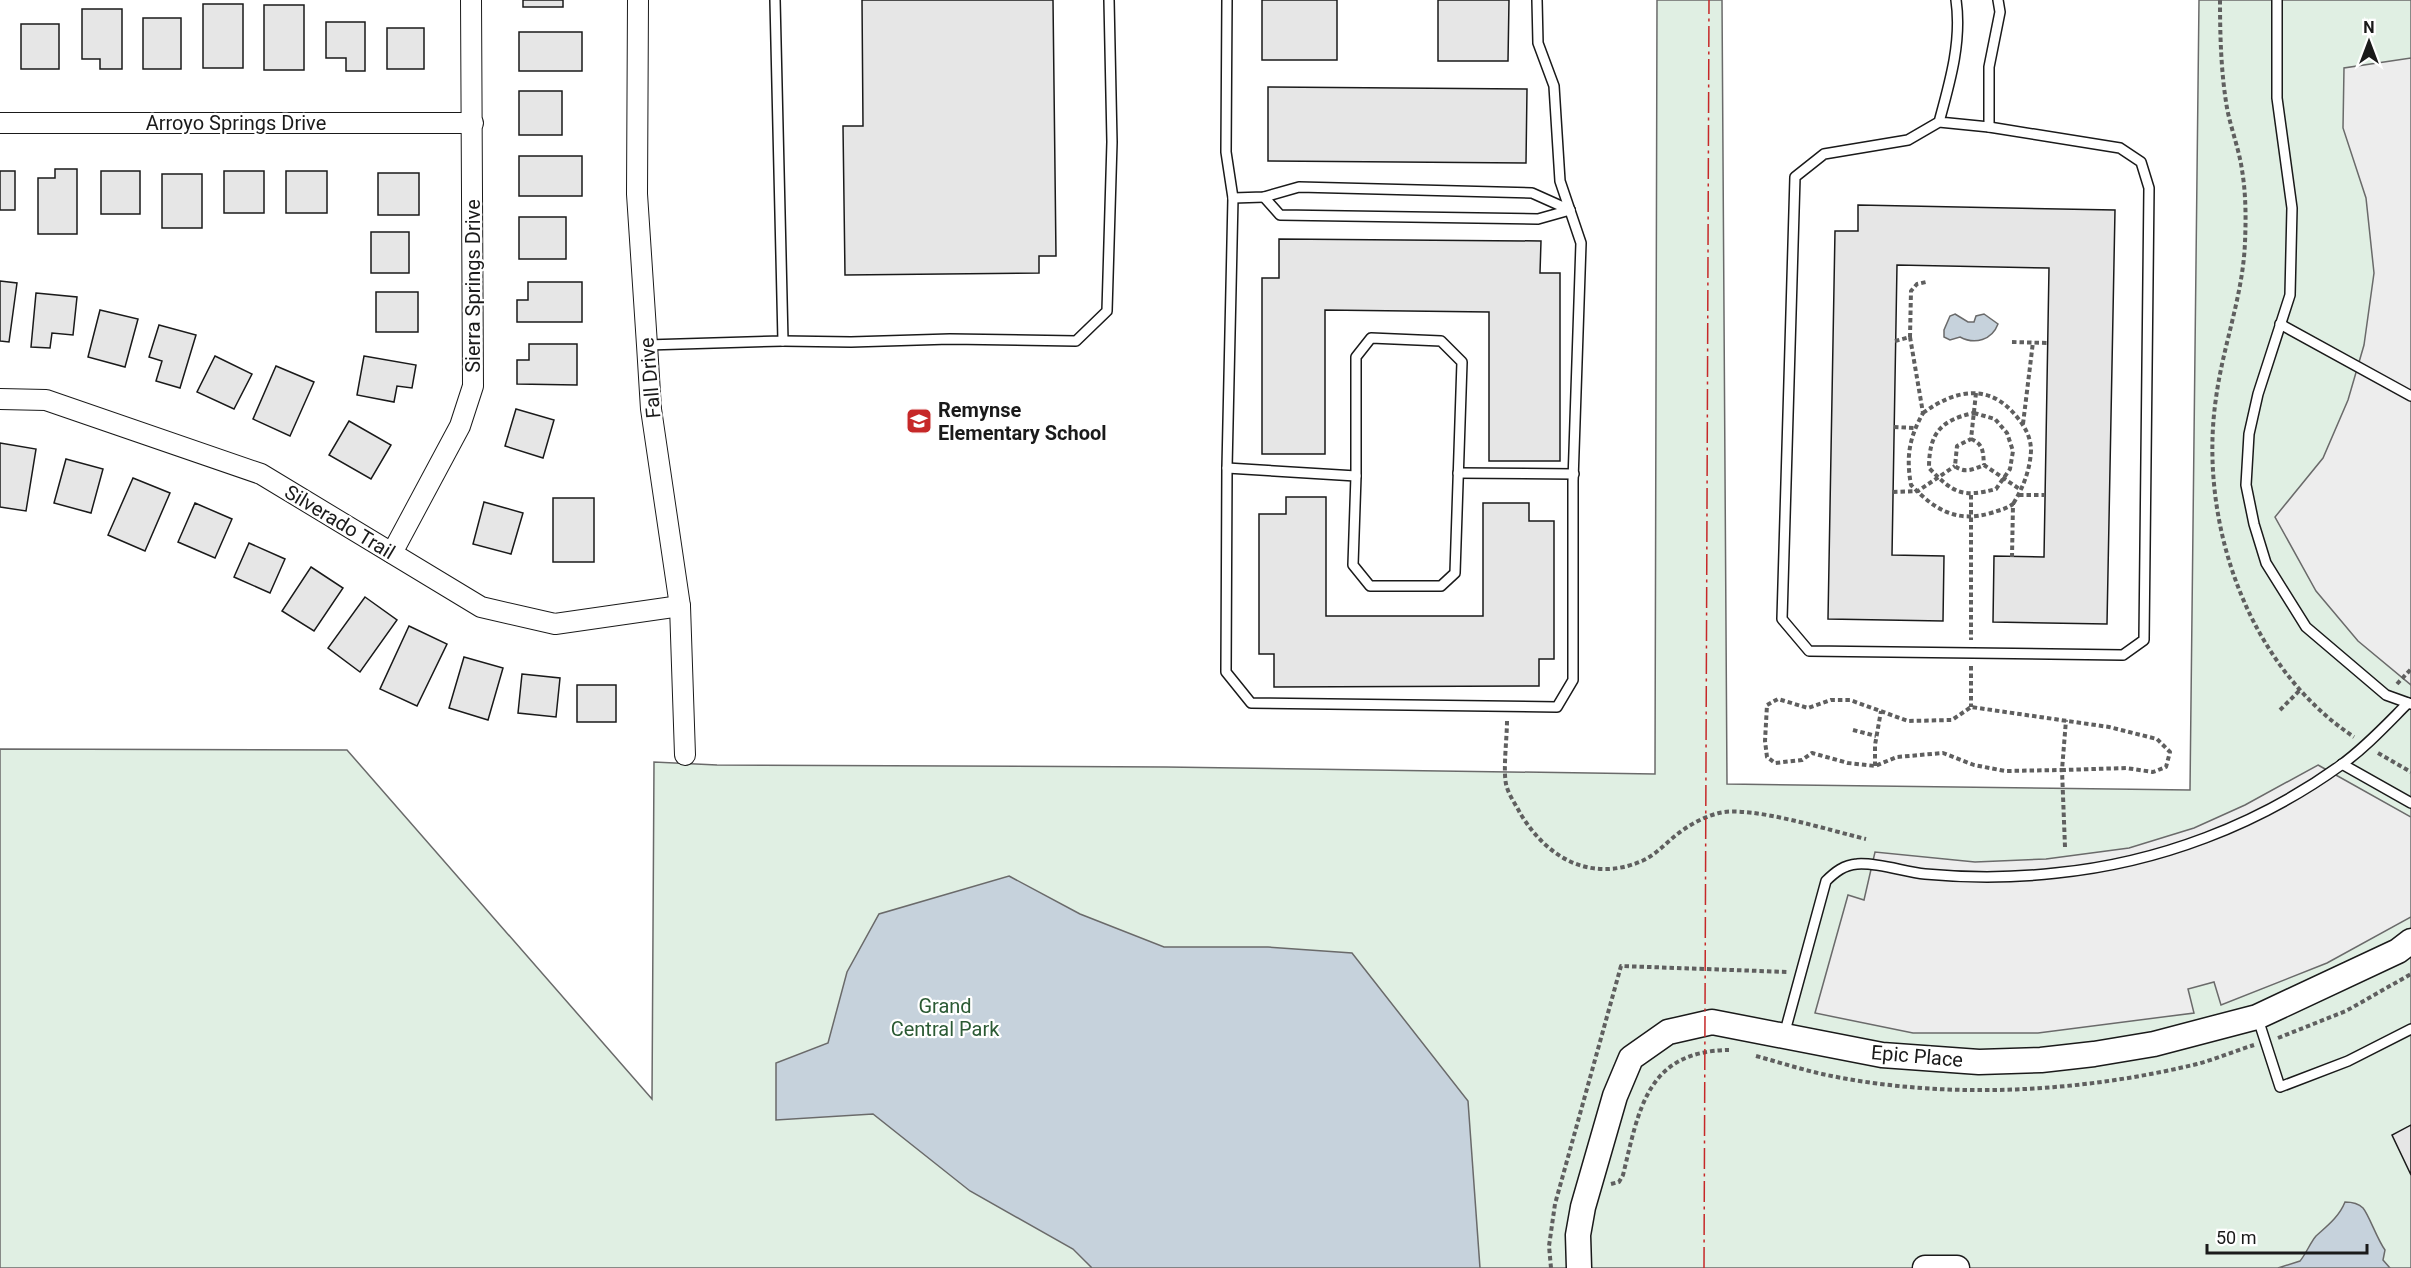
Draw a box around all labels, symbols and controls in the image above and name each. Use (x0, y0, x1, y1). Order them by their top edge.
north arrow (2339, 12, 2399, 72)
text: N (2363, 18, 2375, 37)
street label: Arroyo Springs Drive (146, 111, 326, 135)
street label: Sierra Springs Drive (461, 199, 485, 373)
street label: Fall Drive (635, 336, 665, 420)
place label: Remynse Elementary School (938, 398, 1107, 445)
school or university icon: Remynse Elementary School (904, 406, 934, 436)
street label: Silverado Trail (280, 480, 400, 564)
park label: Grand Central Park (891, 994, 1000, 1041)
street label: Epic Place (1870, 1040, 1964, 1072)
scale bar (2207, 1217, 2368, 1255)
text: 50 m (2216, 1227, 2256, 1248)

